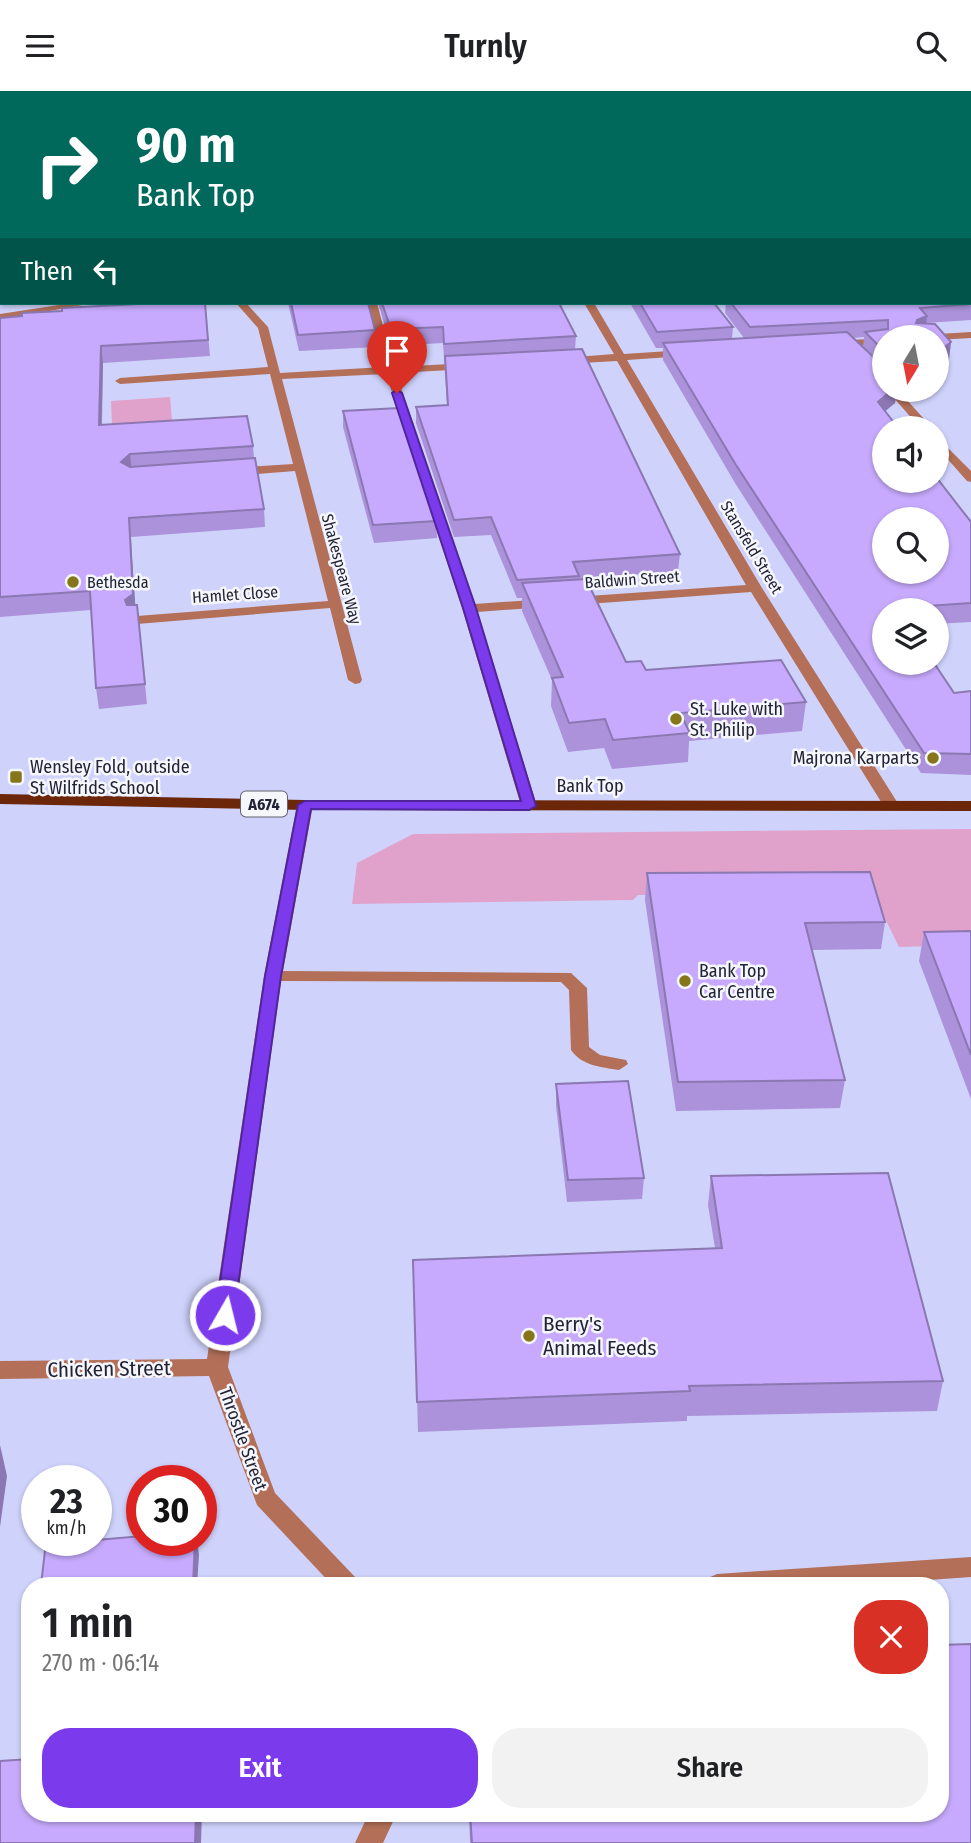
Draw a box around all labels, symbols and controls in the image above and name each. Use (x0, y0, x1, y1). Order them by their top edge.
icon: menu (21, 27, 59, 65)
text: Turnly (444, 27, 527, 65)
icon: search (912, 27, 950, 65)
text: 90 m (136, 116, 236, 175)
icon: right (21, 119, 112, 210)
text: Bank Top (136, 176, 255, 214)
icon: left (87, 252, 125, 290)
text: Then (21, 256, 73, 287)
pin (367, 321, 427, 393)
north arrow (872, 325, 948, 403)
map controls (872, 325, 949, 675)
icon: arrive (378, 332, 416, 370)
button: sound (872, 416, 949, 493)
street label: Stansfeld Street (716, 498, 787, 598)
button: search (872, 507, 949, 584)
street label: Shakespeare Way (318, 512, 366, 627)
street label: Baldwin Street (584, 567, 681, 592)
place label: Bethesda (87, 573, 149, 592)
marker: Bethesda (65, 574, 81, 590)
street label: Hamlet Close (191, 582, 279, 607)
button: layers (872, 598, 949, 675)
place label: St. Luke with St. Philip (690, 698, 783, 741)
marker: St. Luke with St. Philip (668, 711, 684, 727)
place label: Majrona Karparts (793, 747, 919, 769)
marker: Majrona Karparts (925, 750, 941, 766)
place label: Wensley Fold, outside St Wilfrids School (30, 756, 190, 799)
marker: Wensley Fold, outside St Wilfrids School (8, 769, 24, 785)
street label: Bank Top (556, 775, 624, 797)
road number: A674 (241, 791, 287, 817)
place label: Bank Top Car Centre (699, 960, 775, 1003)
marker: Bank Top Car Centre (677, 973, 693, 989)
position arrow (188, 1278, 262, 1352)
place label: Berry's Animal Feeds (543, 1311, 657, 1361)
marker: Berry's Animal Feeds (521, 1328, 537, 1344)
street label: Chicken Street (47, 1355, 171, 1383)
street label: Throstle Street (214, 1384, 272, 1494)
speed limit sign: 30 (126, 1465, 217, 1556)
text: 23 (50, 1480, 83, 1522)
text: km/h (46, 1517, 87, 1539)
text: 1 min (42, 1598, 133, 1648)
button: close (854, 1600, 928, 1674)
text: 270 m · 06:14 (42, 1649, 159, 1677)
button: Exit (42, 1728, 478, 1808)
button: Share (492, 1728, 928, 1808)

